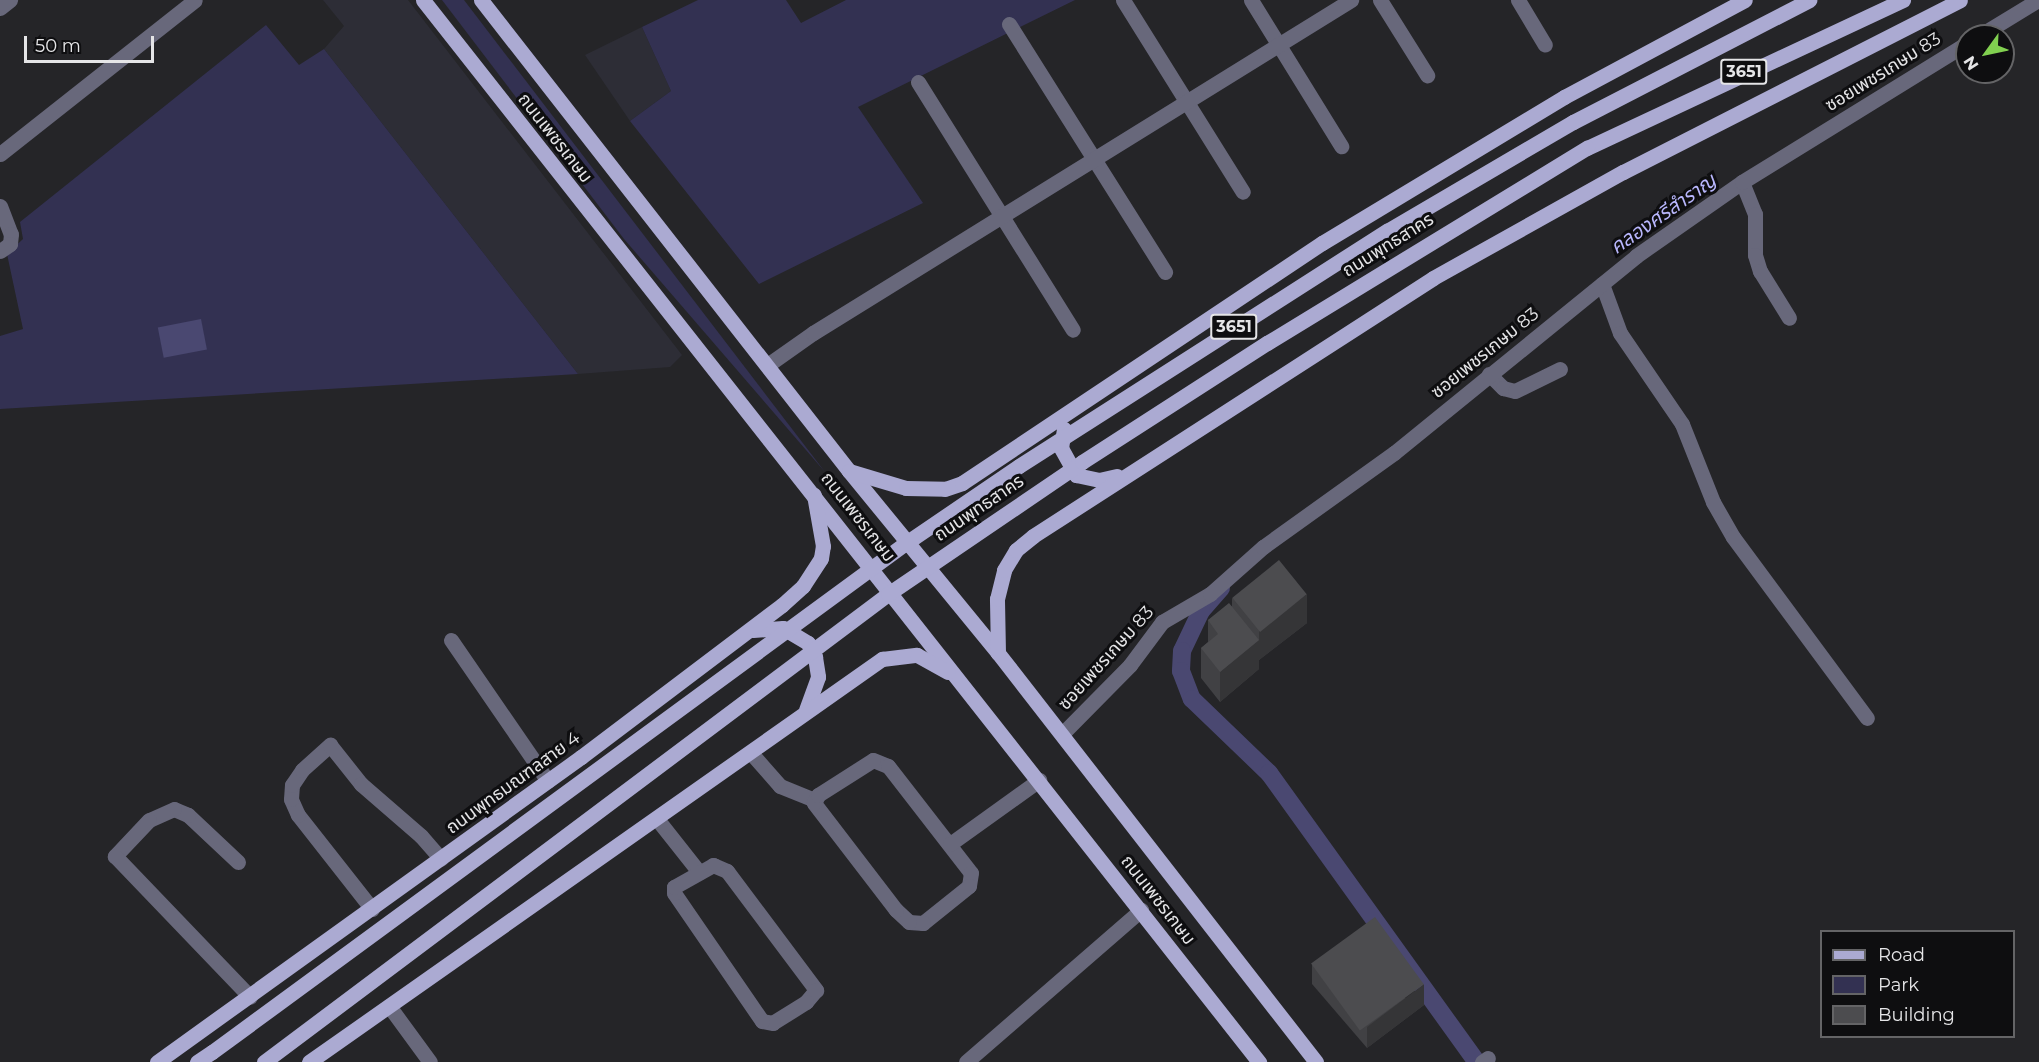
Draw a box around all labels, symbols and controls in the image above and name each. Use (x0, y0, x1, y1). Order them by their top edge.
scale bar (27, 24, 158, 62)
north arrow (1955, 24, 2015, 84)
street label: ซอยเพชรเกษม 83 (1821, 28, 1945, 116)
text: 50 m (35, 35, 81, 57)
text: N (1960, 52, 1983, 74)
road number: 3651 (1720, 59, 1768, 85)
street label: ถนนเพชรเกษม (513, 89, 597, 187)
water label: คลองศรีสำราญ (1605, 169, 1721, 259)
street label: ถนนพุทธสาคร (1338, 208, 1438, 282)
street label: ซอยเพชรเกษม 83 (1427, 303, 1543, 403)
road number: 3651 (1210, 314, 1258, 340)
street label: ถนนเพชรเกษม (816, 468, 900, 566)
street label: ถนนพุทธสาคร (930, 470, 1028, 546)
street label: ซอยเพชรเกษม 83 (1054, 602, 1158, 714)
street label: ถนนพุทธมณฑลสาย 4 (442, 727, 584, 839)
street label: ถนนเพชรเกษม (1116, 851, 1200, 949)
legend (1820, 930, 2015, 1038)
text: Road (1878, 944, 1925, 966)
text: Park (1878, 974, 1919, 996)
text: Building (1878, 1004, 1955, 1026)

